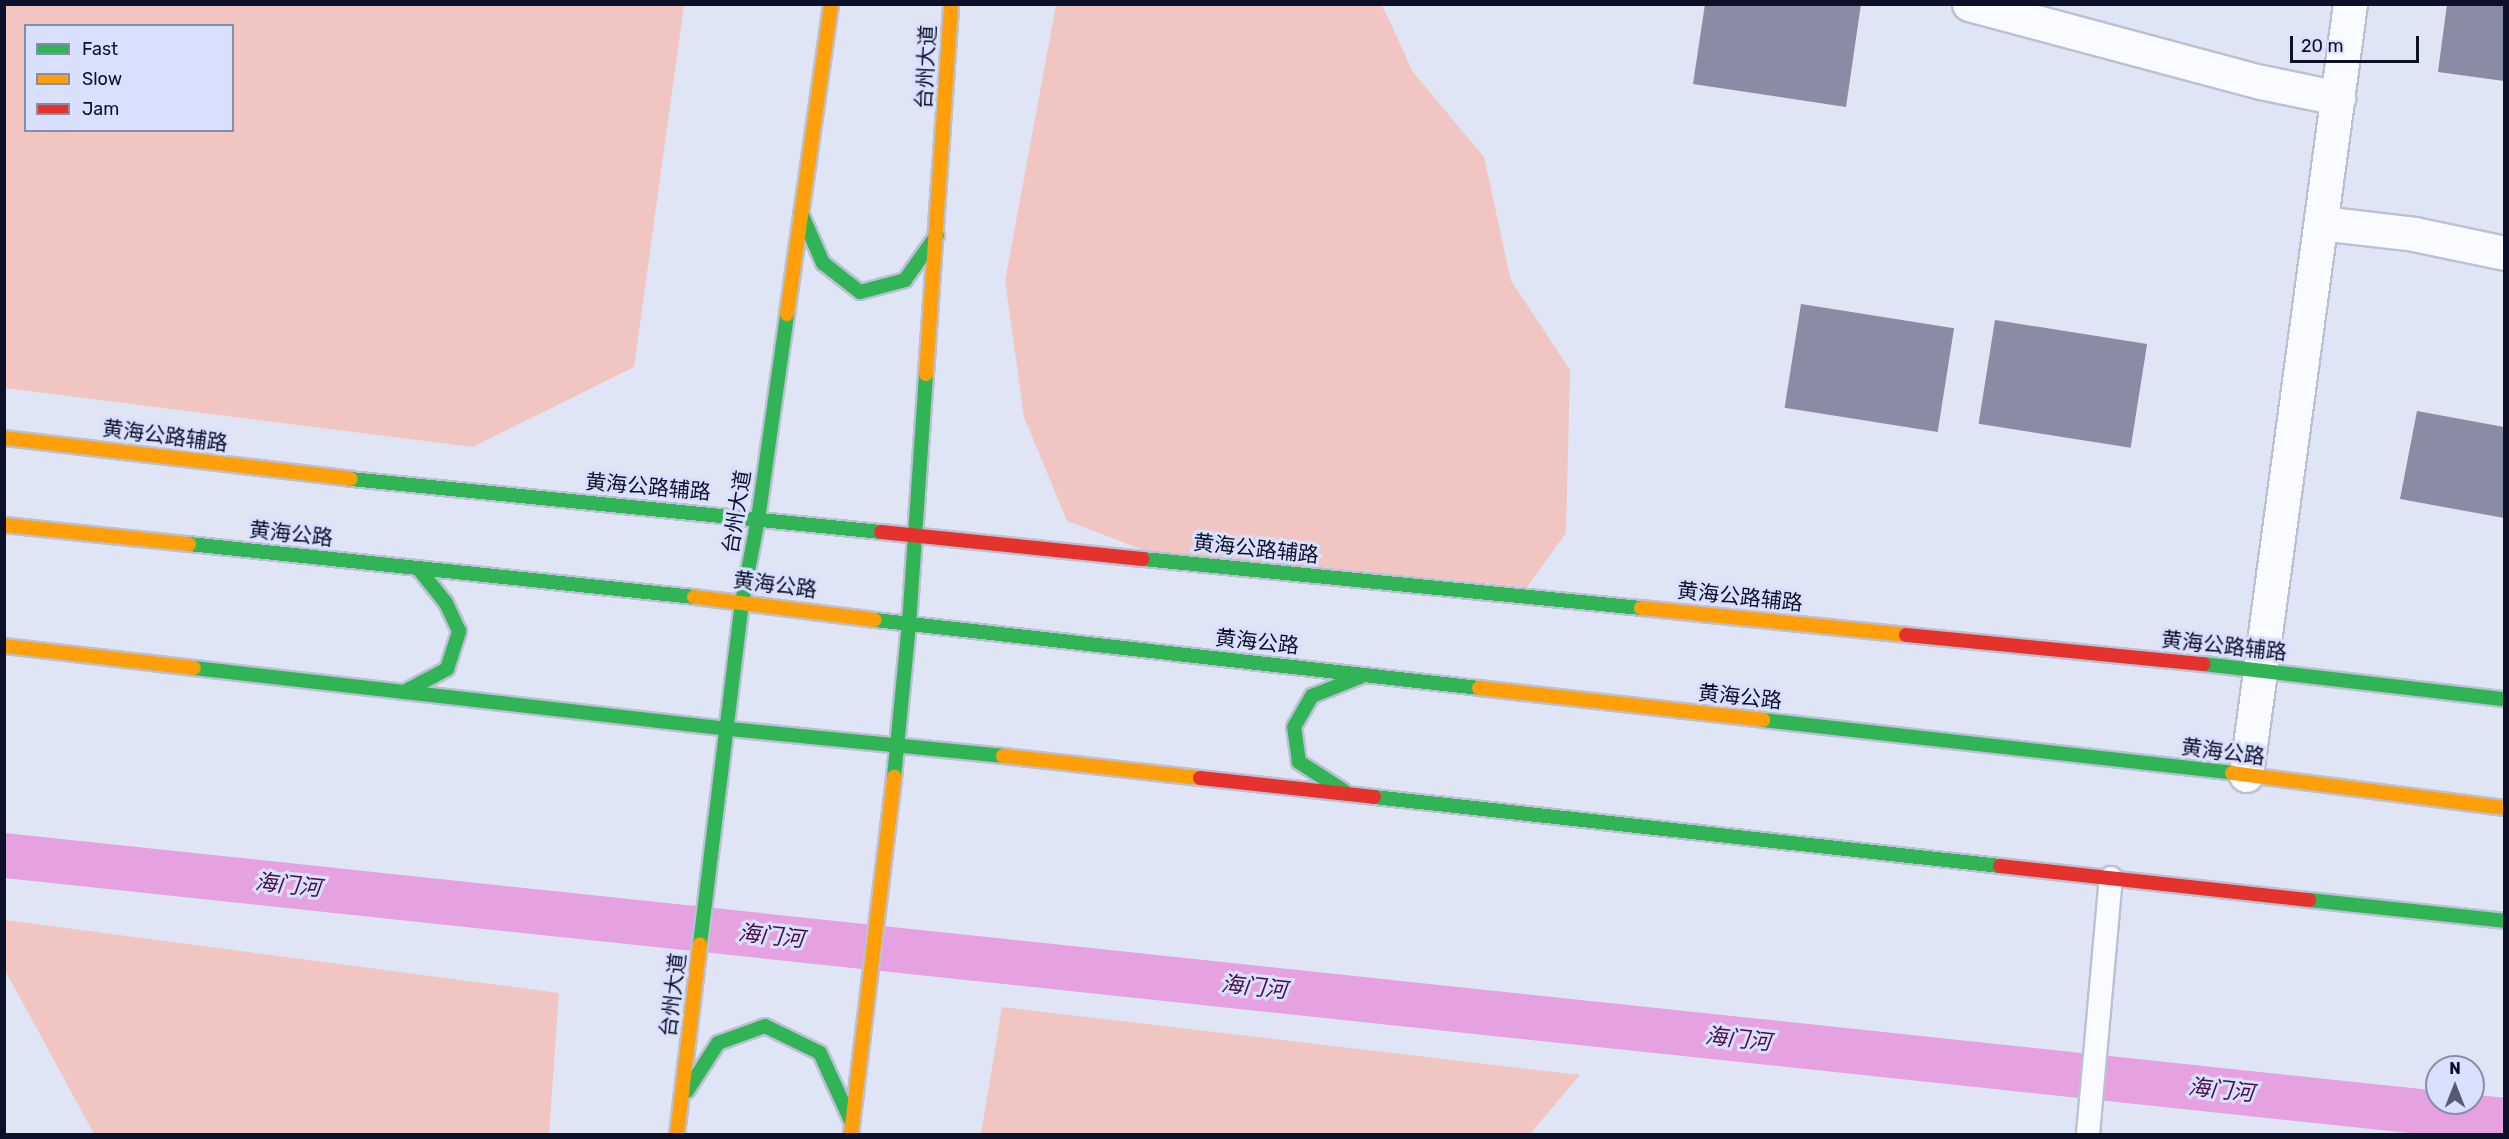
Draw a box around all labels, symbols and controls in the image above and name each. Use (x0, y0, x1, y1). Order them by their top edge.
legend (24, 24, 234, 132)
street label: 台州大道 (911, 24, 941, 110)
scale bar (2293, 24, 2422, 62)
text: 20 m (2301, 35, 2343, 57)
text: Fast (82, 38, 118, 60)
text: Slow (82, 68, 122, 90)
text: Jam (82, 98, 119, 120)
street label: 黄海公路辅路 (101, 416, 229, 456)
street label: 黄海公路辅路 (584, 469, 712, 505)
street label: 台州大道 (718, 469, 756, 555)
street label: 黄海公路 (248, 517, 334, 551)
street label: 黄海公路辅路 (1192, 530, 1320, 568)
street label: 黄海公路 (732, 567, 818, 603)
street label: 黄海公路辅路 (1676, 578, 1804, 616)
street label: 黄海公路 (1214, 625, 1300, 659)
street label: 黄海公路辅路 (2160, 627, 2288, 665)
street label: 黄海公路 (1697, 680, 1783, 714)
street label: 黄海公路 (2180, 734, 2266, 770)
water label: 海门河 (254, 868, 322, 902)
water label: 海门河 (737, 919, 805, 953)
street label: 台州大道 (655, 952, 691, 1038)
water label: 海门河 (1220, 970, 1288, 1004)
water label: 海门河 (1704, 1022, 1772, 1056)
north arrow (2425, 1055, 2485, 1115)
text: N (2449, 1059, 2461, 1078)
water label: 海门河 (2187, 1073, 2255, 1107)

